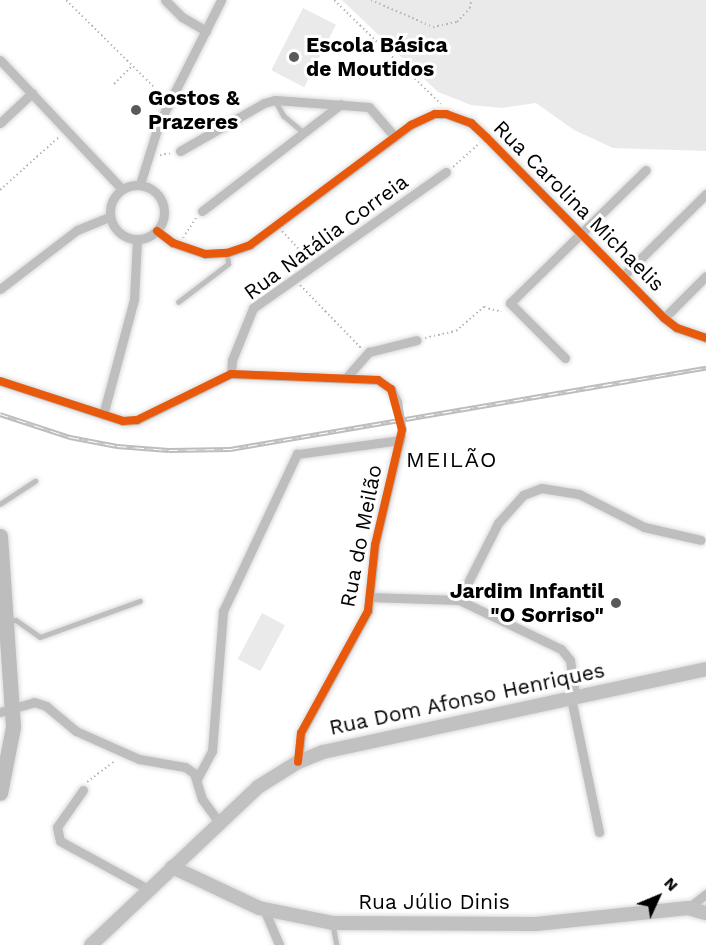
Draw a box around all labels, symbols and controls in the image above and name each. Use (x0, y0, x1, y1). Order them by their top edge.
place label: Escola Básica de Moutidos (306, 32, 448, 82)
marker: Escola Básica de Moutidos (287, 50, 301, 64)
place label: Gostos & Prazeres (148, 85, 239, 135)
marker: Gostos & Prazeres (129, 103, 143, 117)
street label: Rua Carolina Michaelis (488, 115, 670, 297)
street label: Rua Natália Correia (239, 169, 413, 305)
district label: MEILÃO (406, 447, 498, 473)
street label: Rua do Meilão (335, 462, 387, 610)
place label: Jardim Infantil "O Sorriso" (450, 578, 604, 628)
marker: Jardim Infantil "O Sorriso" (609, 596, 623, 610)
street label: Rua Dom Afonso Henriques (326, 657, 608, 741)
north arrow (628, 867, 688, 927)
text: N (660, 873, 682, 895)
street label: Rua Júlio Dinis (358, 889, 510, 915)

